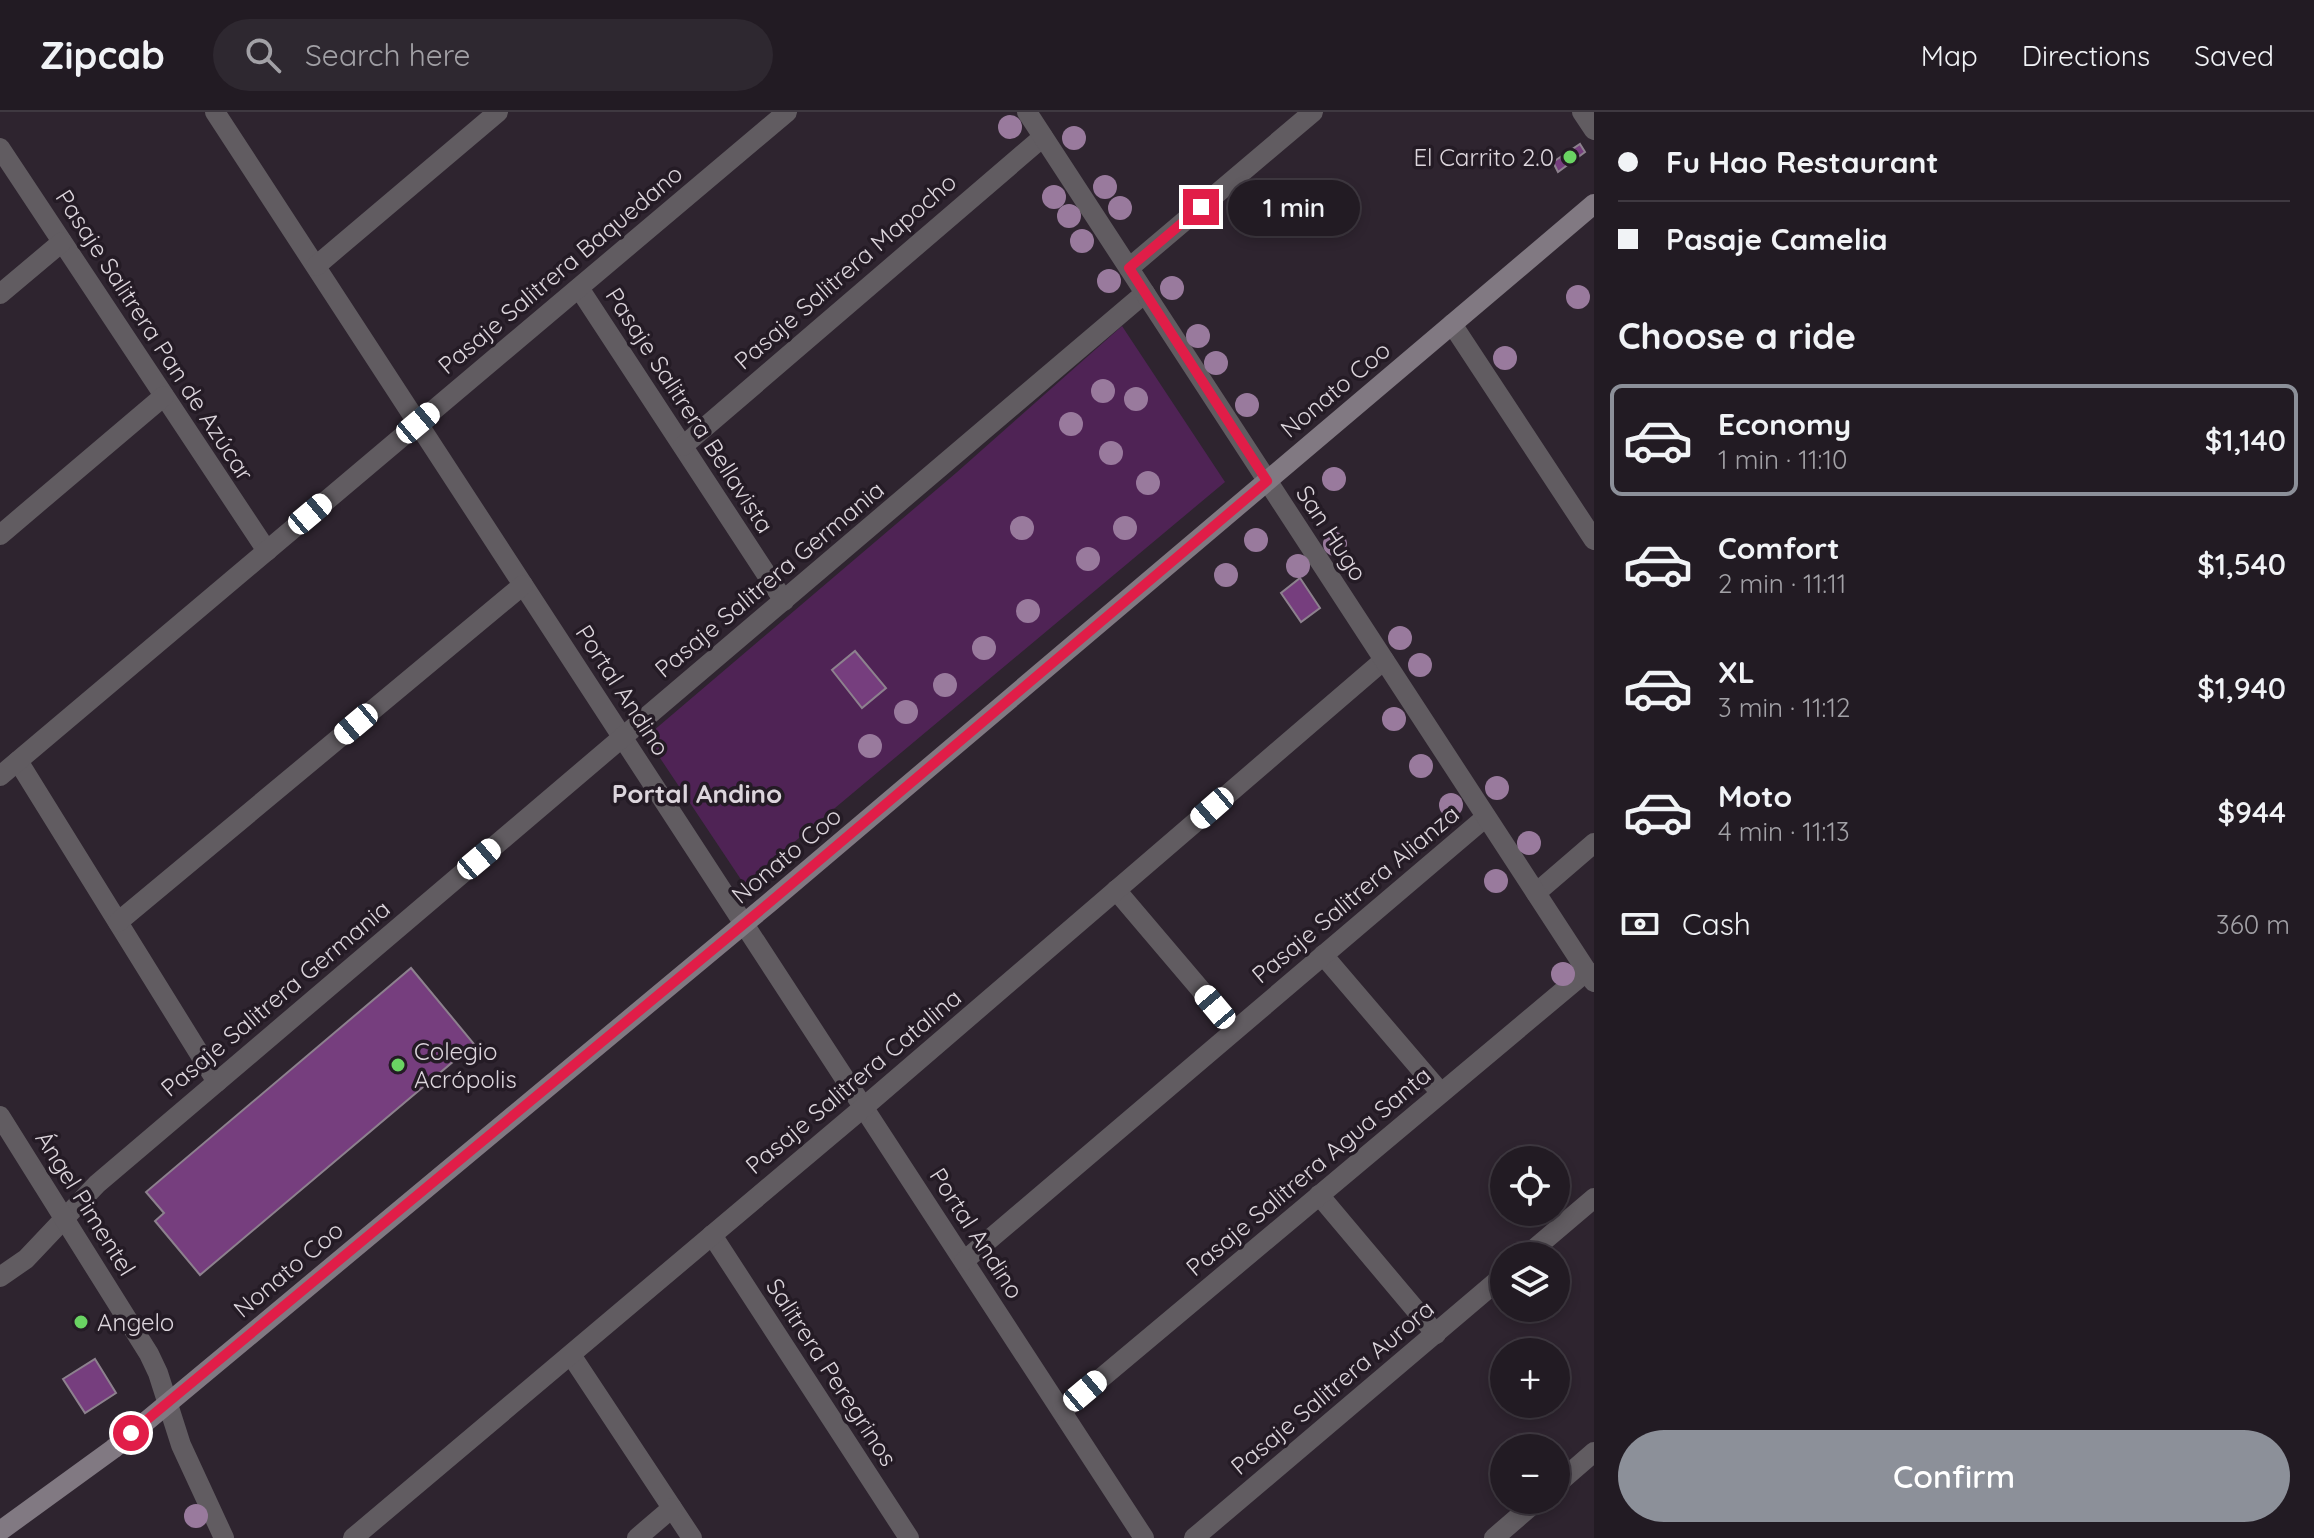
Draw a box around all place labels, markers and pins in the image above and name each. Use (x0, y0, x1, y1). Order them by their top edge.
place label: El Carrito 2.0 (1413, 142, 1554, 172)
marker: El Carrito 2.0 (1561, 148, 1579, 166)
place label: Colegio Acrópolis (414, 1036, 517, 1094)
marker: Colegio Acrópolis (389, 1056, 407, 1074)
place label: Angelo (97, 1307, 174, 1337)
marker: Angelo (72, 1313, 90, 1331)

